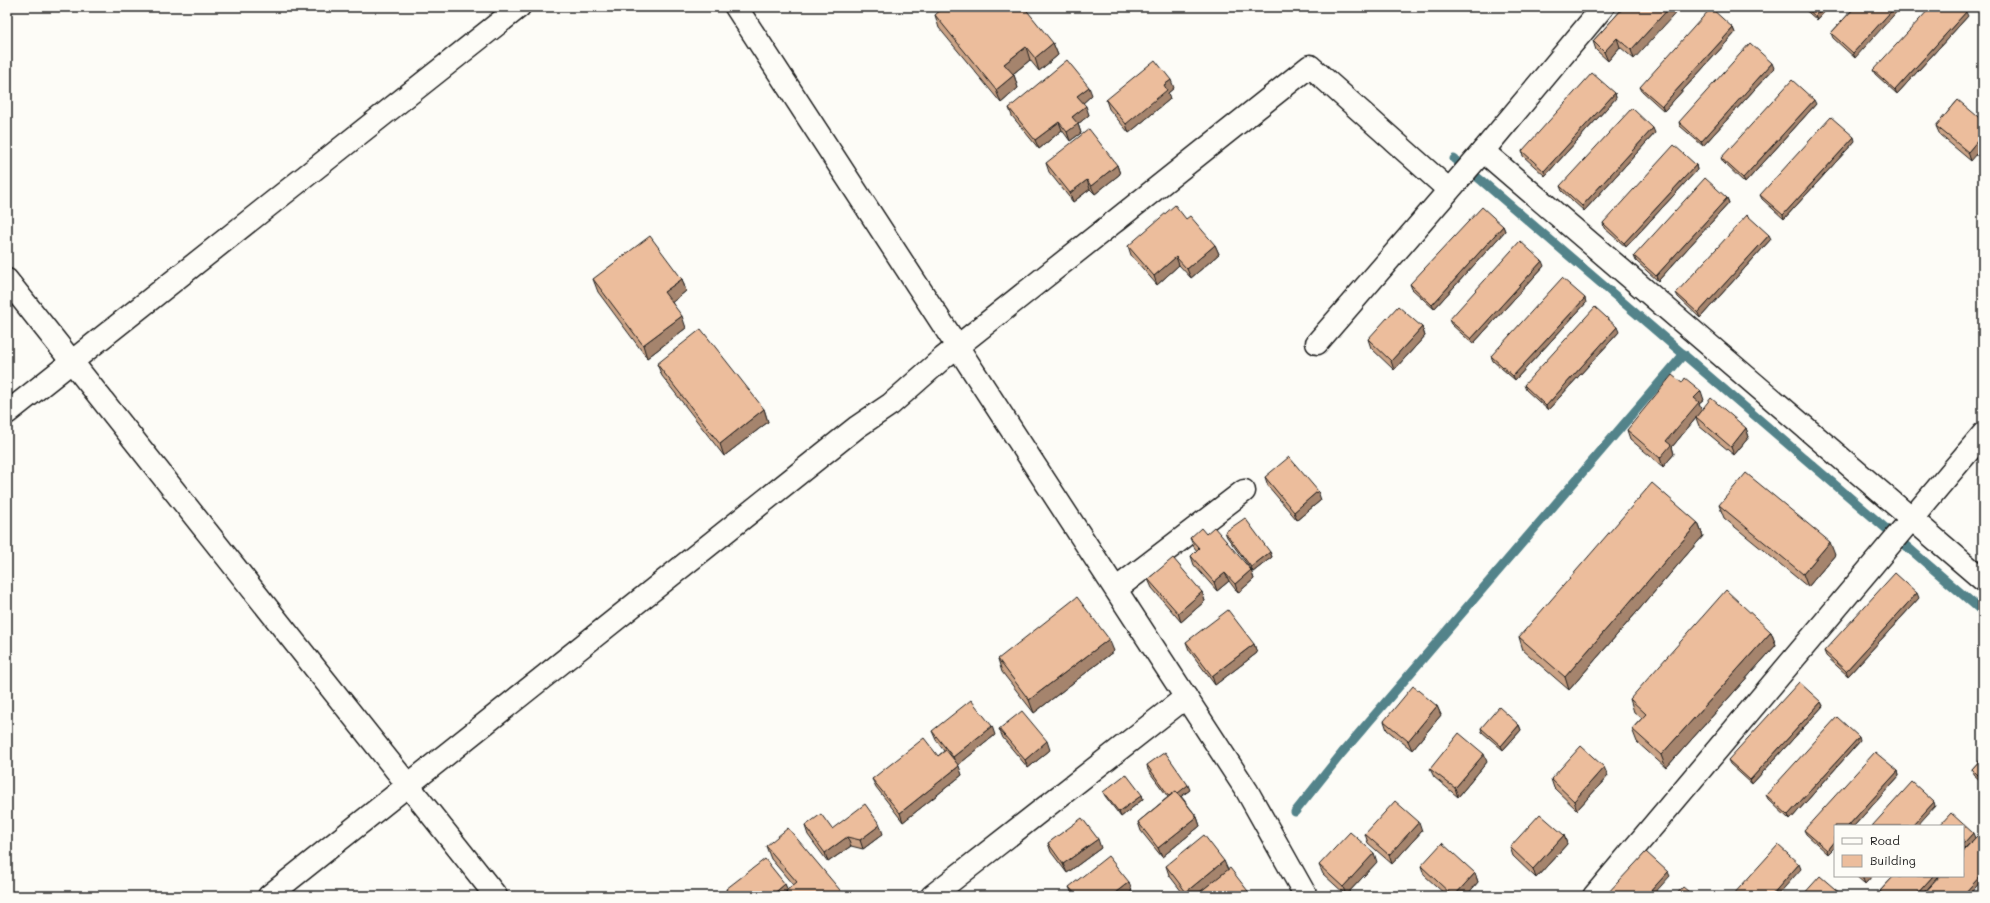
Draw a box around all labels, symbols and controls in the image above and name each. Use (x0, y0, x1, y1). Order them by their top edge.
legend (1834, 825, 1964, 877)
text: Road (1870, 832, 1900, 848)
text: Building (1870, 852, 1916, 868)

